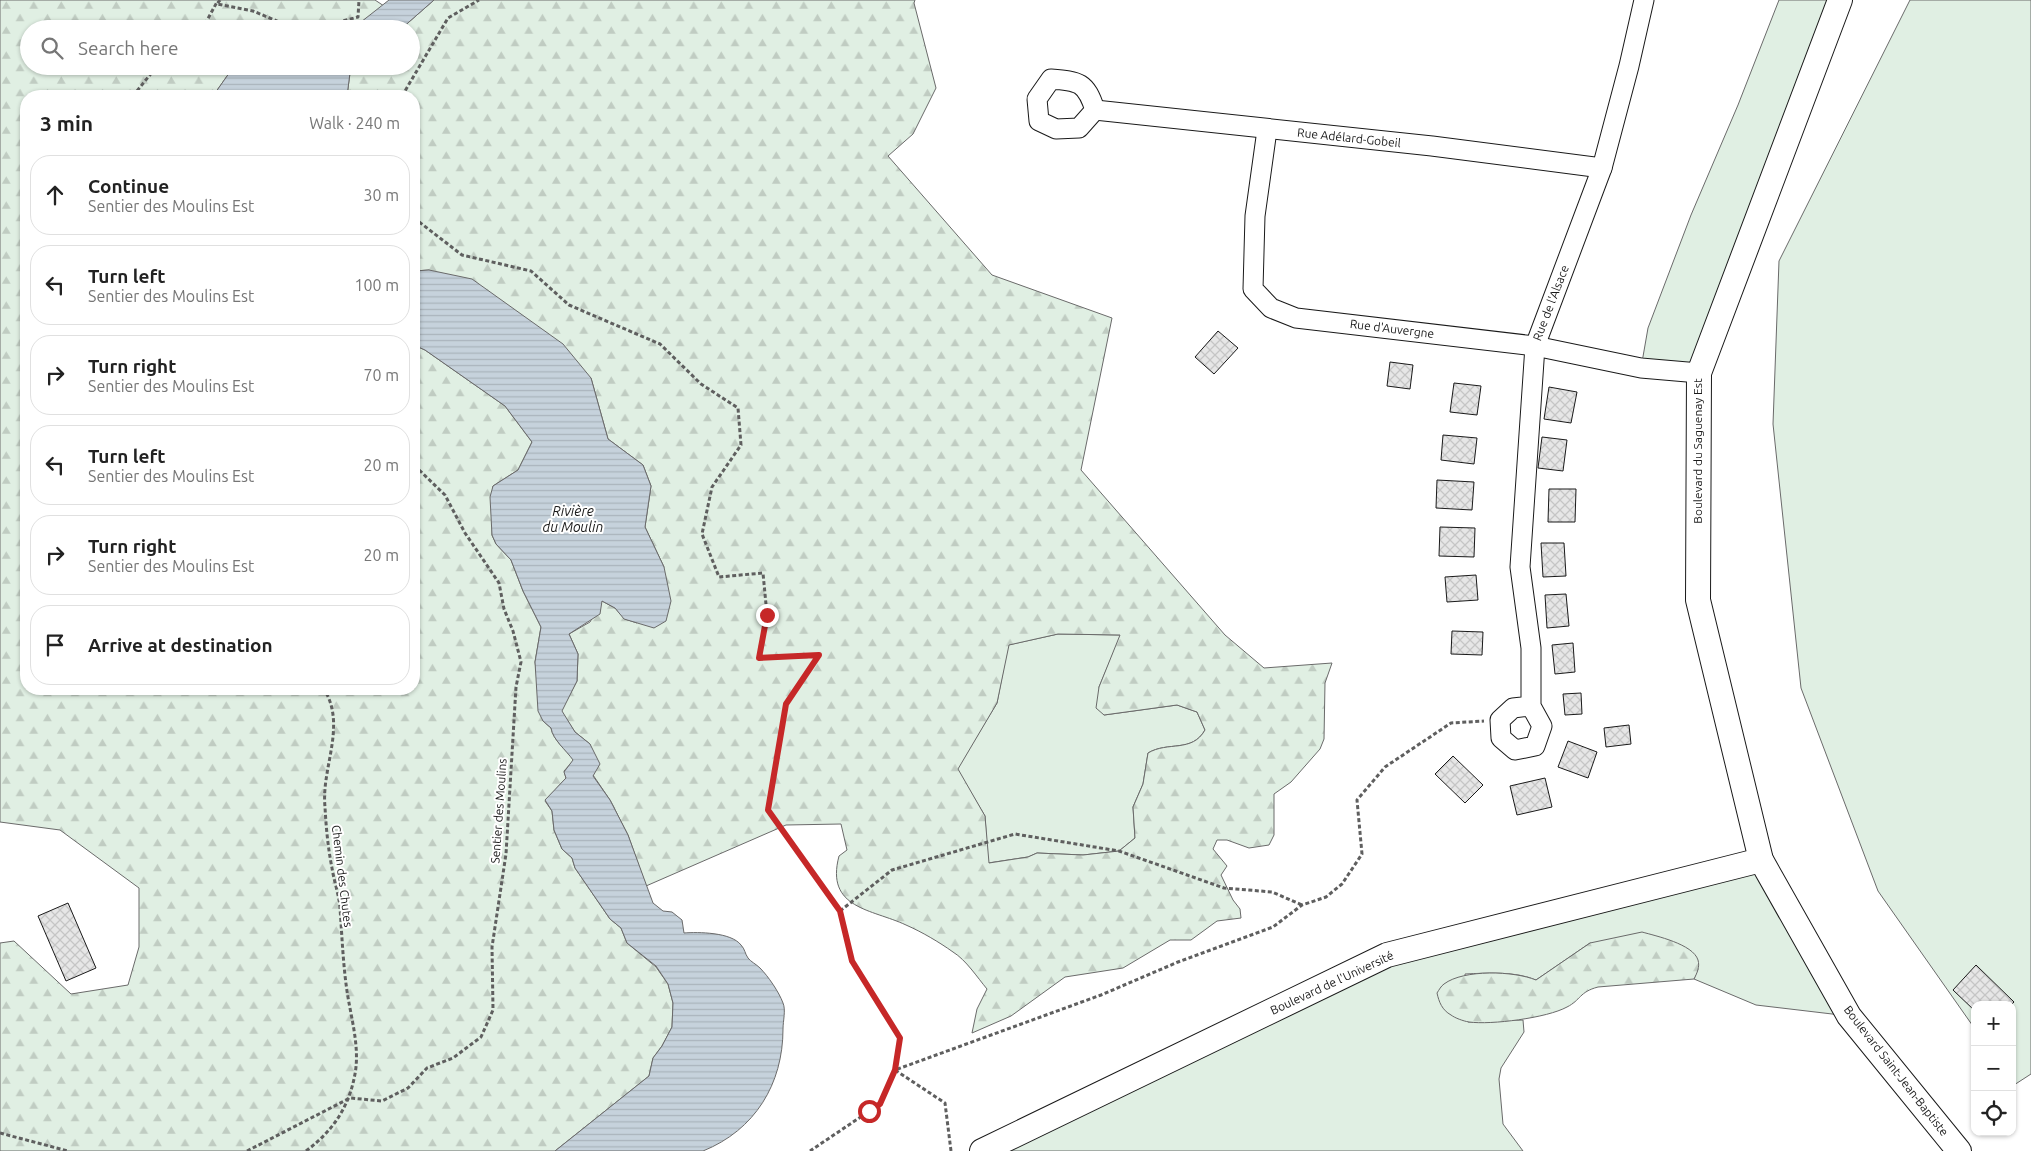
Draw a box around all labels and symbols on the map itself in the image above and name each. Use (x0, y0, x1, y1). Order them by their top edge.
street label: Rue Adélard-Gobeil (1297, 126, 1402, 149)
street label: Rue de l'Alsace (1530, 263, 1571, 342)
street label: Rue d'Auvergne (1349, 317, 1435, 340)
street label: Boulevard du Saguenay Est (1691, 378, 1704, 524)
water label: Rivière du Moulin (543, 503, 603, 535)
route end (756, 604, 779, 627)
street label: Sentier des Moulins (488, 758, 509, 864)
street label: Chemin des Chutes (330, 824, 355, 928)
street label: Boulevard de l'Université (1268, 948, 1395, 1017)
street label: Boulevard Saint-Jean-Baptiste (1842, 1003, 1951, 1138)
route start (858, 1100, 881, 1123)

